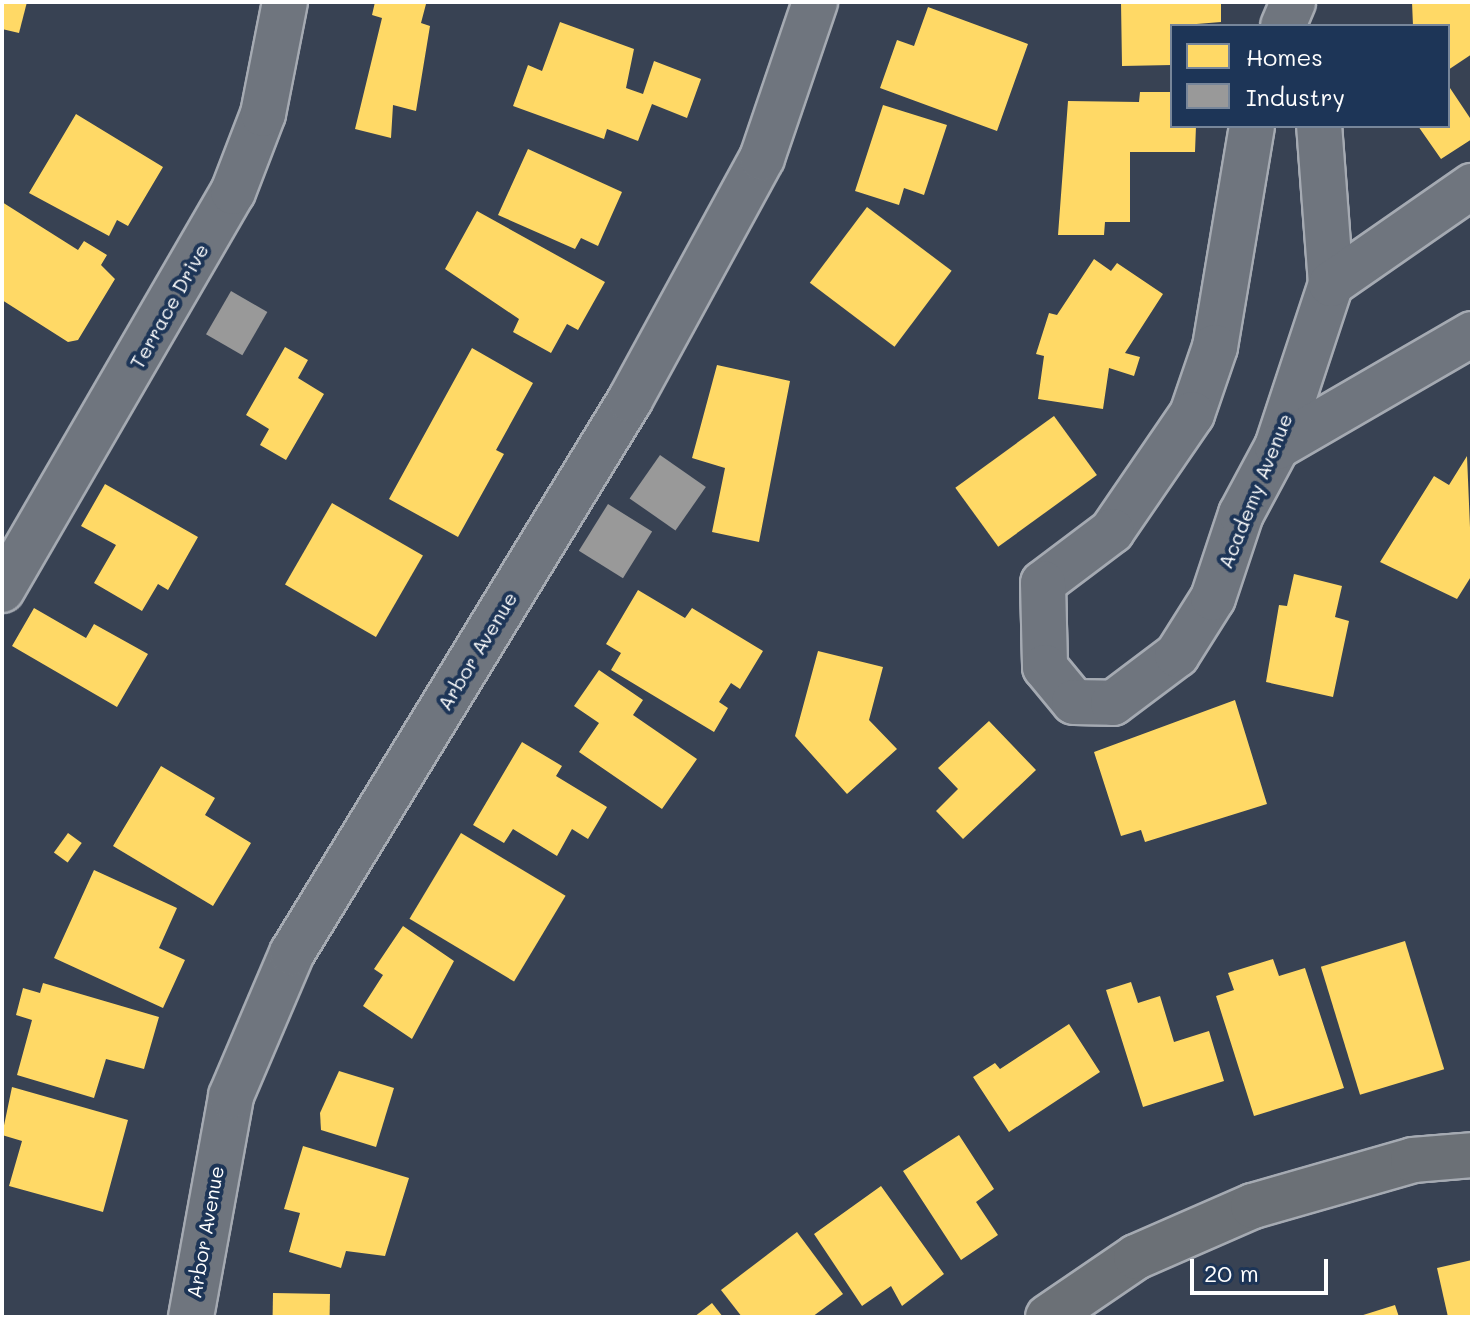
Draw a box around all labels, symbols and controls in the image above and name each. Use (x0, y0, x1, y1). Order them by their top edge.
legend (1170, 24, 1450, 128)
text: Homes (1246, 41, 1323, 72)
text: Industry (1246, 81, 1345, 112)
street label: Terrace Drive (125, 239, 213, 373)
street label: Academy Avenue (1213, 410, 1297, 572)
street label: Arbor Avenue (432, 587, 522, 715)
street label: Arbor Avenue (182, 1164, 228, 1300)
scale bar (1194, 1243, 1332, 1293)
text: 20 m (1204, 1257, 1259, 1288)

